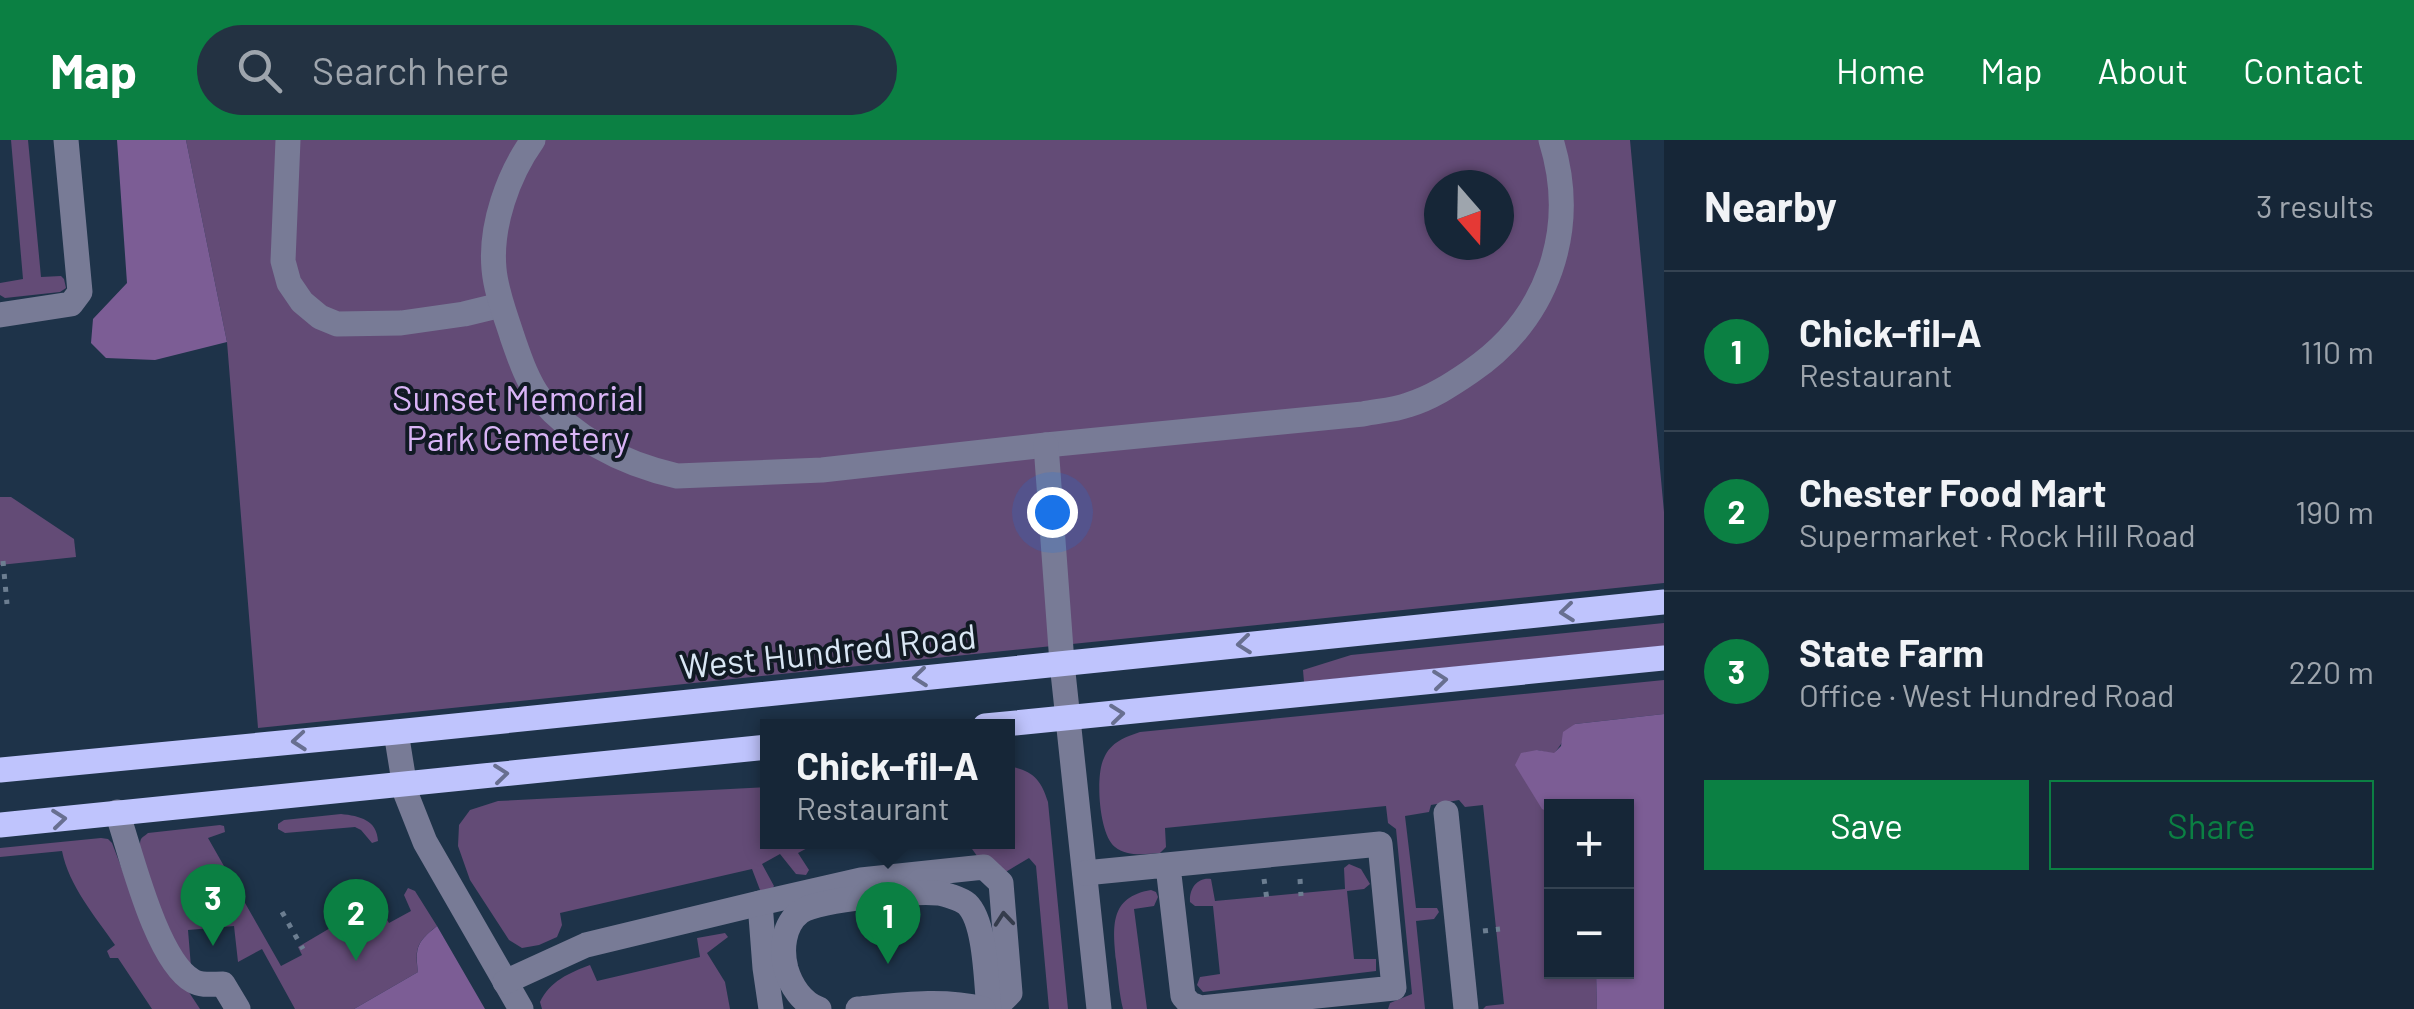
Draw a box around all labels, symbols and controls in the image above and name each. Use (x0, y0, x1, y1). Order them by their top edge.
search box (197, 25, 897, 115)
text: Map (50, 41, 137, 99)
icon: search (232, 43, 287, 98)
text: Search here (312, 47, 509, 93)
text: Home (1836, 49, 1925, 91)
text: Map (1980, 49, 2043, 91)
text: About (2098, 49, 2188, 91)
text: Contact (2243, 49, 2364, 91)
north arrow (1424, 170, 1514, 260)
text: Nearby (1704, 180, 1837, 230)
text: 3 results (2256, 186, 2374, 224)
text: Chick-fil-A (1799, 309, 1982, 355)
text: 1 (1731, 332, 1742, 370)
text: 110 m (2301, 332, 2374, 370)
text: Restaurant (1799, 355, 1953, 393)
park label: Sunset Memorial Park Cemetery (392, 376, 644, 458)
text: Chester Food Mart (1799, 469, 2106, 515)
your location (1027, 487, 1078, 538)
text: 2 (1728, 492, 1745, 530)
text: 190 m (2295, 492, 2374, 530)
text: Supermarket · Rock Hill Road (1799, 515, 2196, 553)
one-way arrow (1559, 601, 1575, 622)
street label: West Hundred Road (677, 614, 978, 686)
text: State Farm (1799, 629, 1984, 675)
one-way arrow (1235, 633, 1251, 655)
text: 3 (1728, 652, 1745, 690)
text: 220 m (2289, 652, 2374, 690)
one-way arrow (912, 666, 928, 687)
one-way arrow (1433, 670, 1449, 692)
text: Office · West Hundred Road (1799, 675, 2175, 713)
one-way arrow (1110, 704, 1126, 725)
popup (760, 719, 1015, 849)
one-way arrow (290, 730, 306, 751)
text: Chick-fil-A (796, 742, 979, 788)
one-way arrow (493, 764, 509, 785)
button: Save (1704, 780, 2029, 870)
button: Share (2049, 780, 2374, 870)
text: Restaurant (796, 788, 950, 826)
map controls (1544, 799, 1634, 979)
button: + (1544, 799, 1634, 889)
one-way arrow (51, 809, 67, 830)
pin: 3 (180, 864, 246, 946)
pin: 2 (324, 878, 388, 961)
pin: 1 (856, 882, 920, 964)
button: − (1544, 889, 1634, 979)
one-way arrow (993, 910, 1015, 926)

